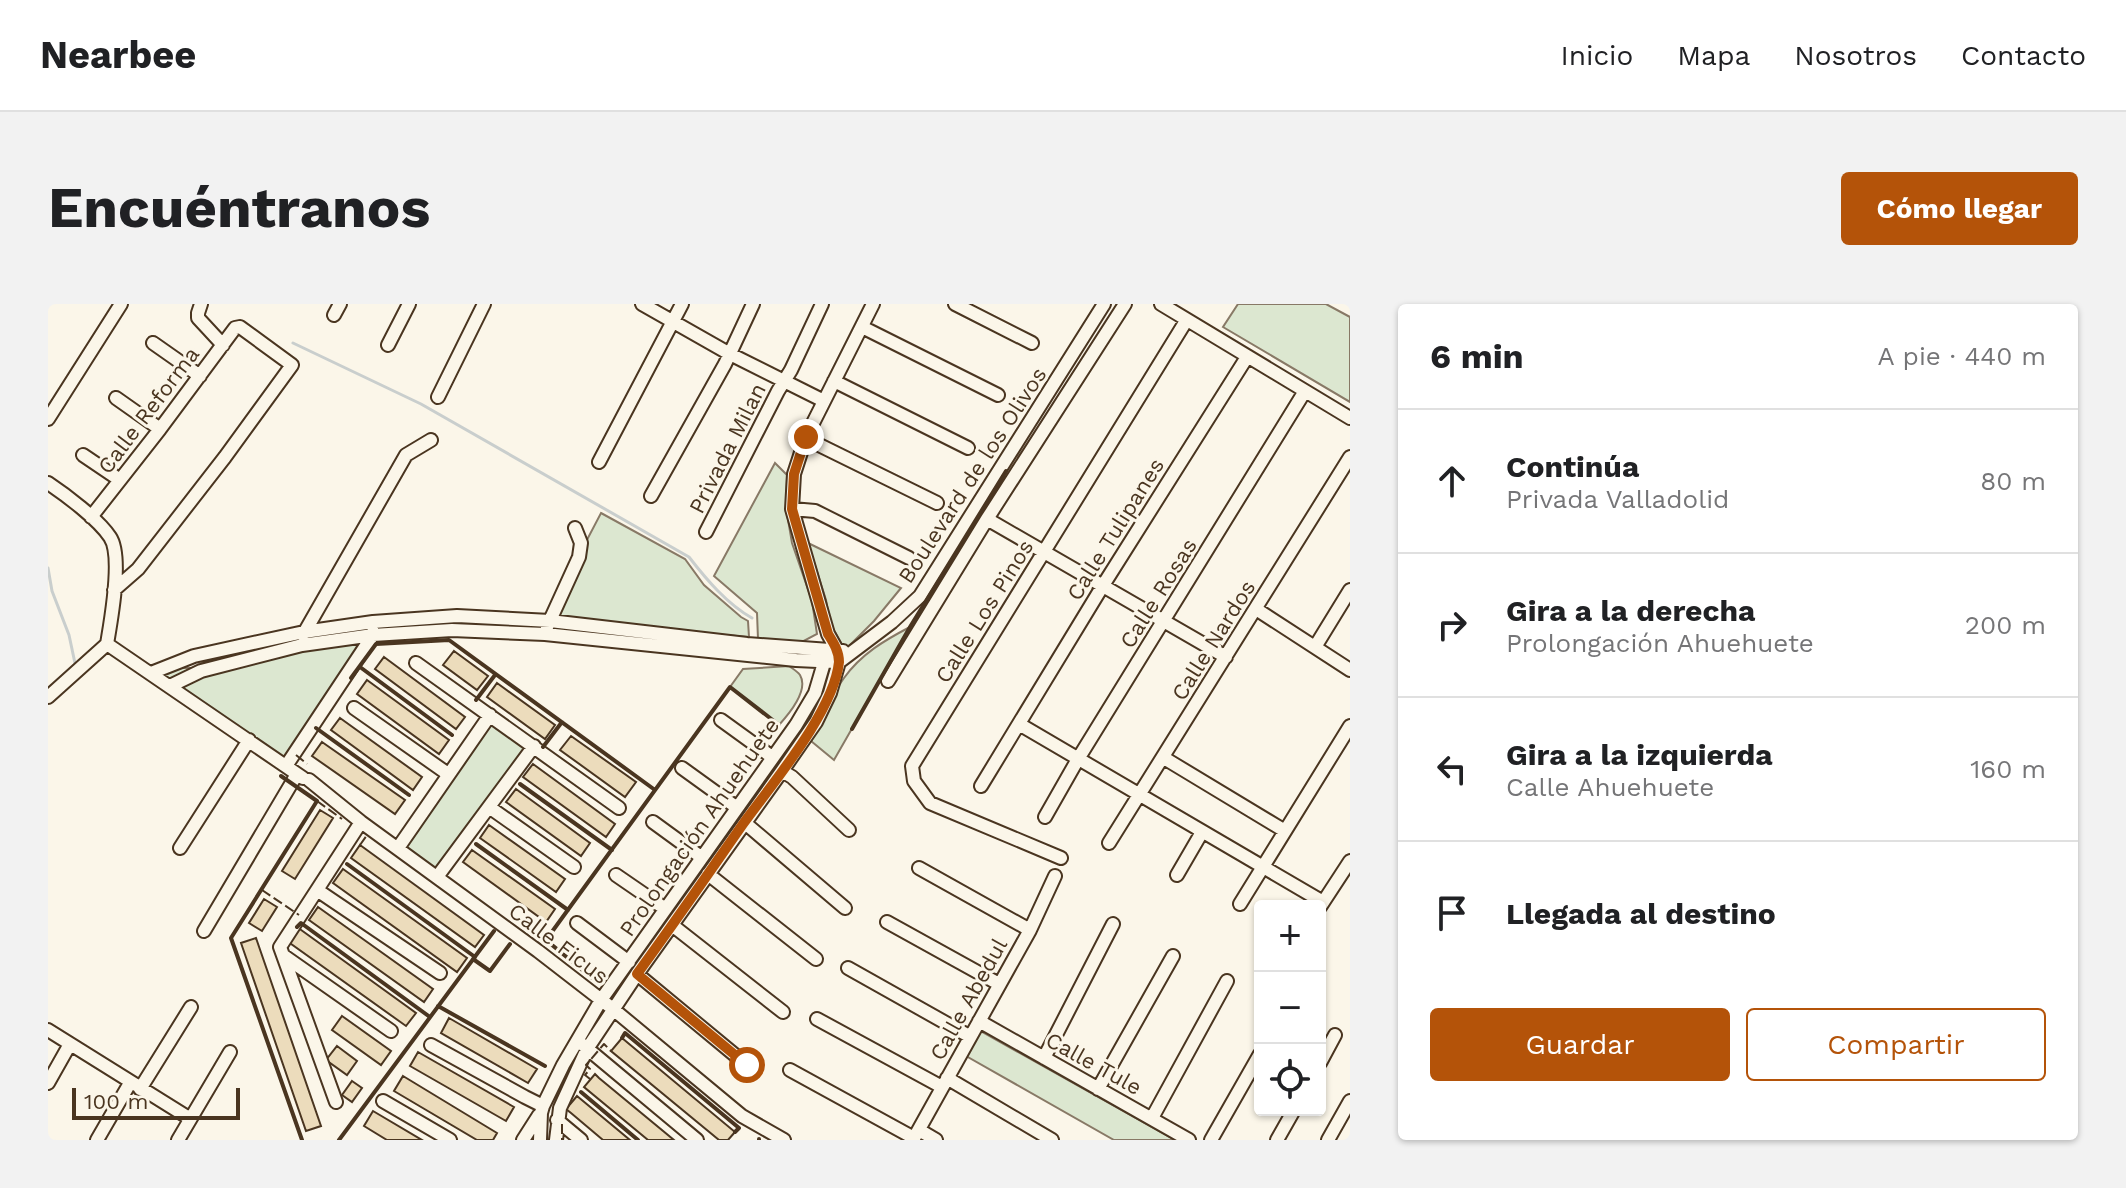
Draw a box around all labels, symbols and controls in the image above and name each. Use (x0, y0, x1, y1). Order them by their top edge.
text: Nearbee (40, 33, 196, 77)
text: Inicio (1561, 39, 1633, 72)
text: Mapa (1677, 39, 1750, 72)
text: Nosotros (1794, 39, 1917, 72)
text: Contacto (1961, 39, 2086, 72)
button: Cómo llegar (1841, 172, 2078, 245)
text: Encuéntranos (48, 175, 430, 241)
text: 6 min (1430, 336, 1524, 376)
text: A pie · 440 m (1878, 341, 2046, 371)
street label: Calle Reforma (93, 342, 204, 479)
street label: Boulevard de los Olivos (893, 363, 1052, 588)
street label: Privada Milan (684, 379, 771, 517)
route end (788, 419, 824, 455)
text: Continúa (1506, 449, 1639, 484)
street label: Calle Tulipanes (1062, 454, 1169, 605)
icon: ahead (1430, 459, 1474, 503)
text: 80 m (1980, 466, 2046, 496)
text: Privada Valladolid (1506, 484, 1729, 514)
street label: Calle Rosas (1115, 534, 1202, 653)
street label: Calle Los Pinos (930, 535, 1038, 687)
street label: Calle Nardos (1167, 576, 1260, 705)
text: Gira a la derecha (1506, 593, 1755, 628)
icon: right (1430, 603, 1474, 647)
text: 200 m (1965, 610, 2046, 640)
text: Prolongación Ahuehuete (1506, 628, 1814, 658)
street label: Prolongación Ahuehuete (614, 713, 784, 941)
text: Gira a la izquierda (1506, 737, 1773, 772)
icon: left (1430, 747, 1474, 791)
text: 160 m (1970, 754, 2046, 784)
text: Calle Ahuehuete (1506, 772, 1714, 802)
icon: arrive (1430, 891, 1474, 935)
text: Llegada al destino (1506, 896, 1776, 931)
street label: Calle Ficus (504, 898, 613, 989)
map controls (1254, 900, 1326, 1116)
button: + (1254, 900, 1326, 972)
street label: Calle Abedul (925, 934, 1012, 1065)
button: − (1254, 972, 1326, 1044)
button: Guardar (1430, 1008, 1730, 1081)
button: Compartir (1746, 1008, 2046, 1081)
street label: Calle Tule (1042, 1027, 1146, 1100)
button: locate (1254, 1044, 1326, 1116)
route start (729, 1047, 765, 1083)
scale bar (72, 1084, 240, 1120)
text: 100 m (84, 1089, 148, 1114)

